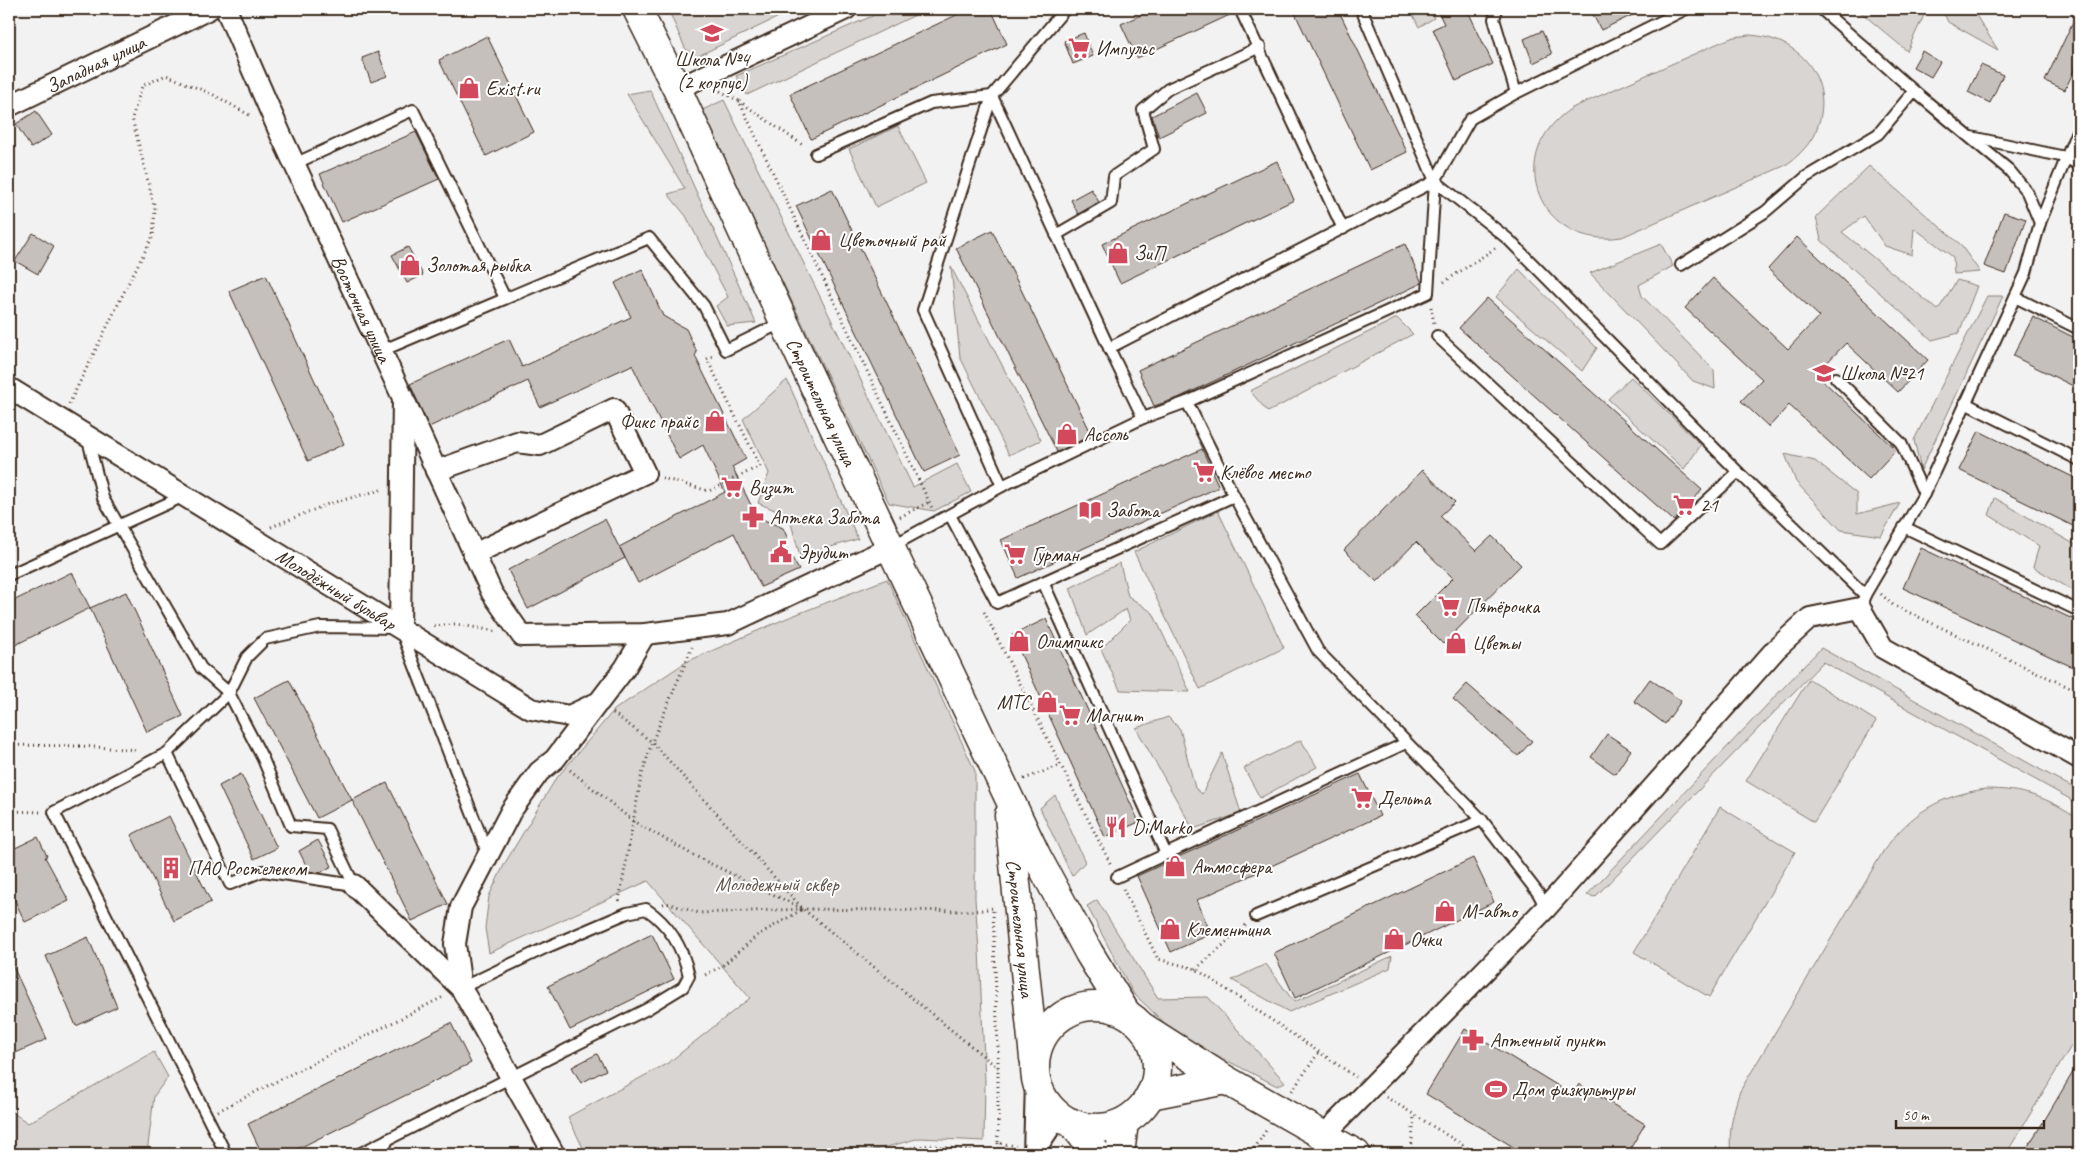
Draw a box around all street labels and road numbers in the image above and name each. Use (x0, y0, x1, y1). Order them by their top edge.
street label: Западная улица (41, 29, 150, 99)
street label: Восточная улица (326, 251, 398, 368)
street label: Строительная улица (781, 334, 863, 471)
street label: Молодёжный бульвар (271, 543, 402, 636)
street label: Строительная улица (1001, 858, 1040, 1001)

